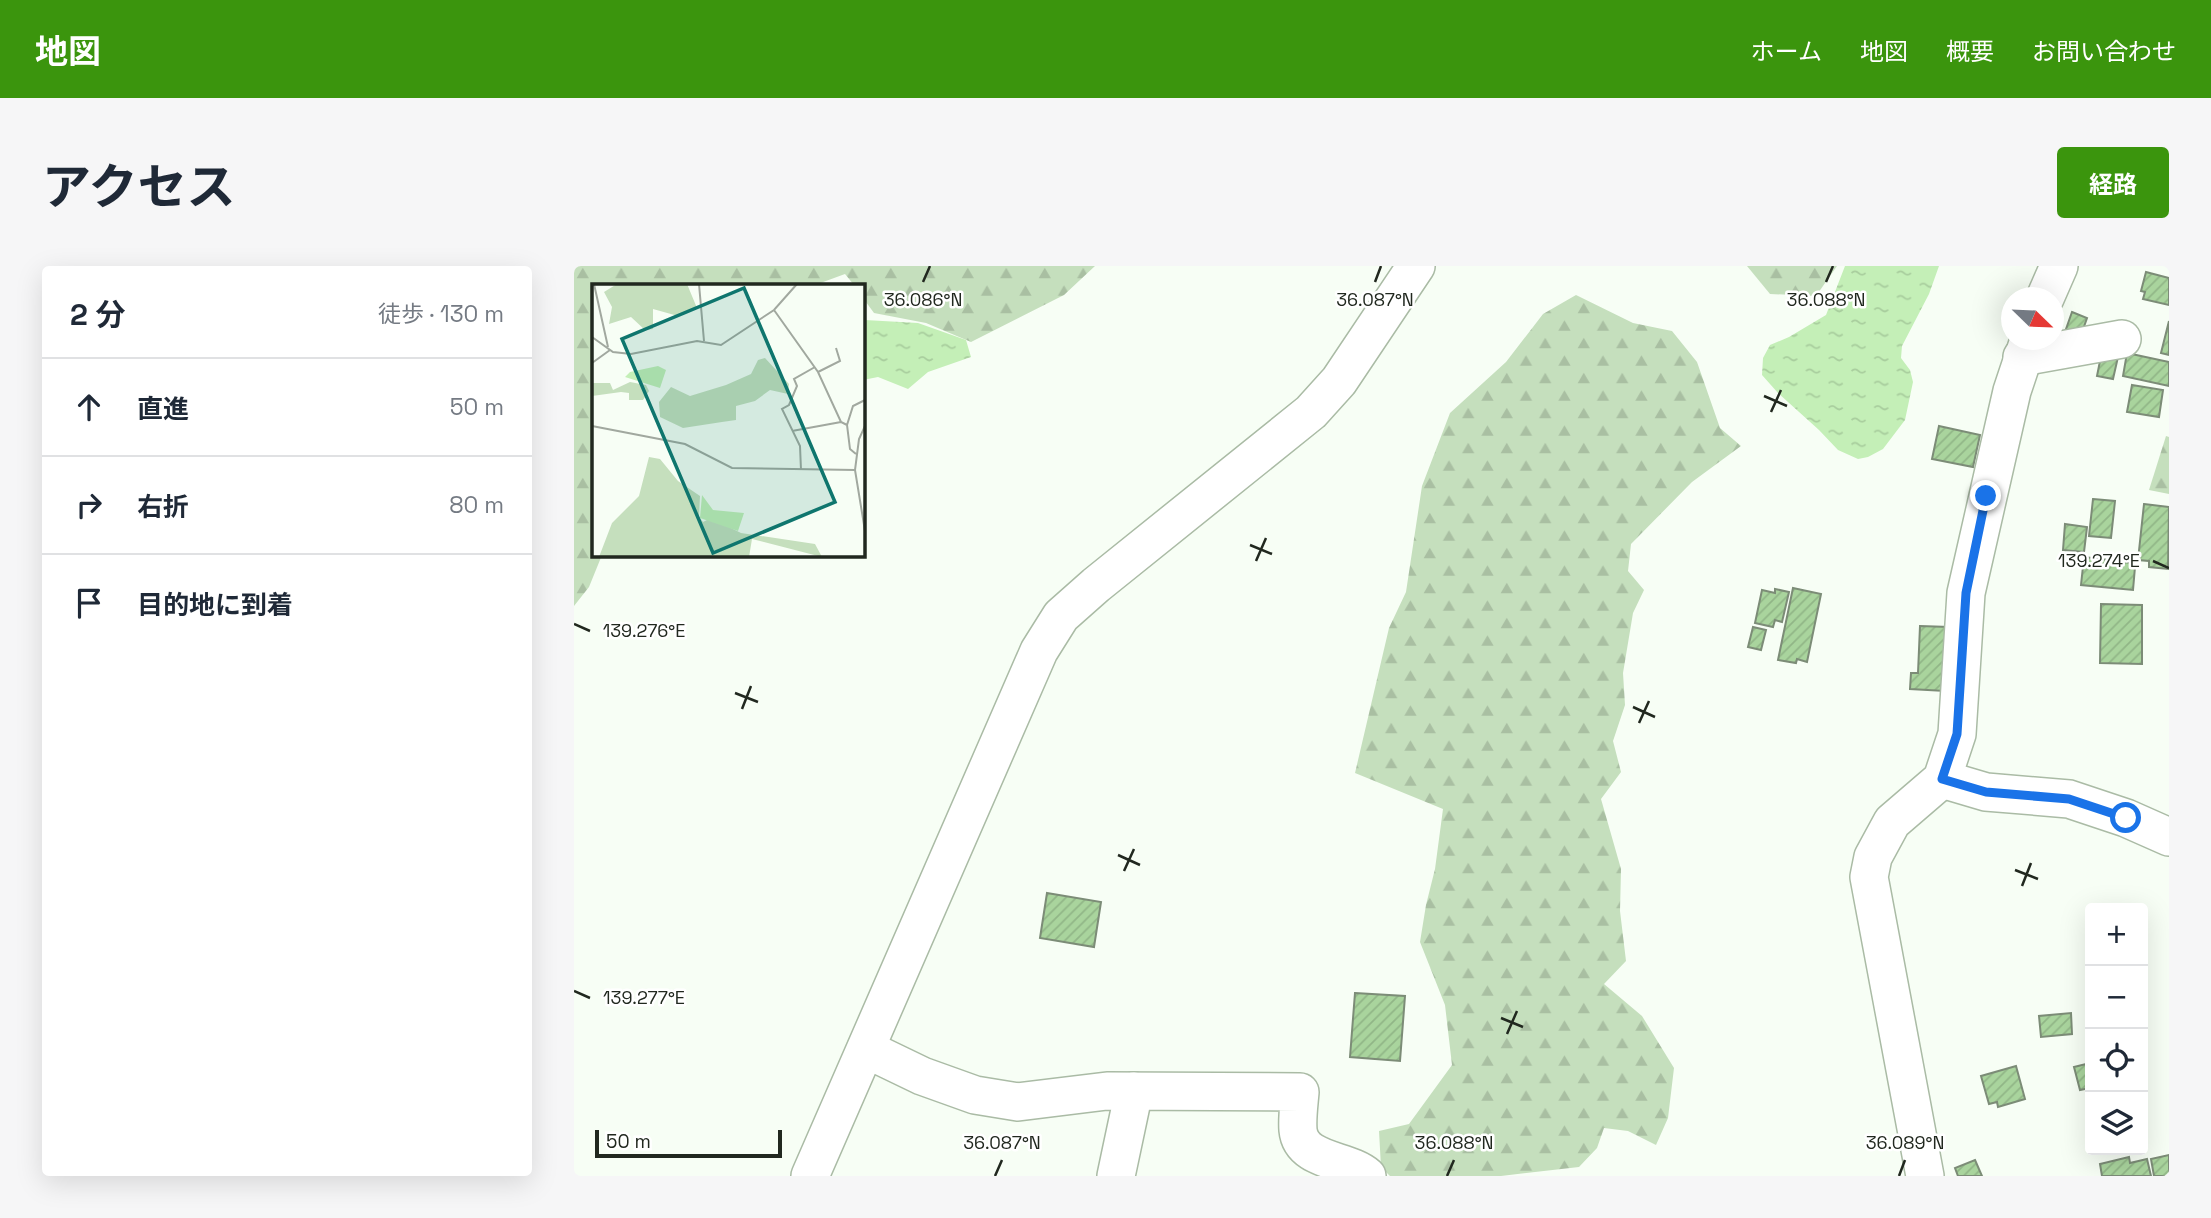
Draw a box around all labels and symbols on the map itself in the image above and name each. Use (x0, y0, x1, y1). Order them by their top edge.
inset map (592, 284, 864, 556)
north arrow (2001, 287, 2064, 350)
text: 36.086°N (884, 288, 962, 311)
text: 36.087°N (1336, 288, 1414, 311)
text: 36.088°N (1787, 288, 1865, 311)
route end (1970, 480, 2001, 511)
text: 139.274°E (2058, 549, 2140, 572)
text: 139.276°E (603, 619, 685, 642)
route start (2110, 802, 2141, 833)
text: 139.277°E (603, 986, 685, 1009)
scale bar (595, 1127, 782, 1159)
text: 36.087°N (963, 1131, 1041, 1154)
text: 36.088°N (1415, 1131, 1493, 1154)
text: 36.089°N (1866, 1131, 1944, 1154)

